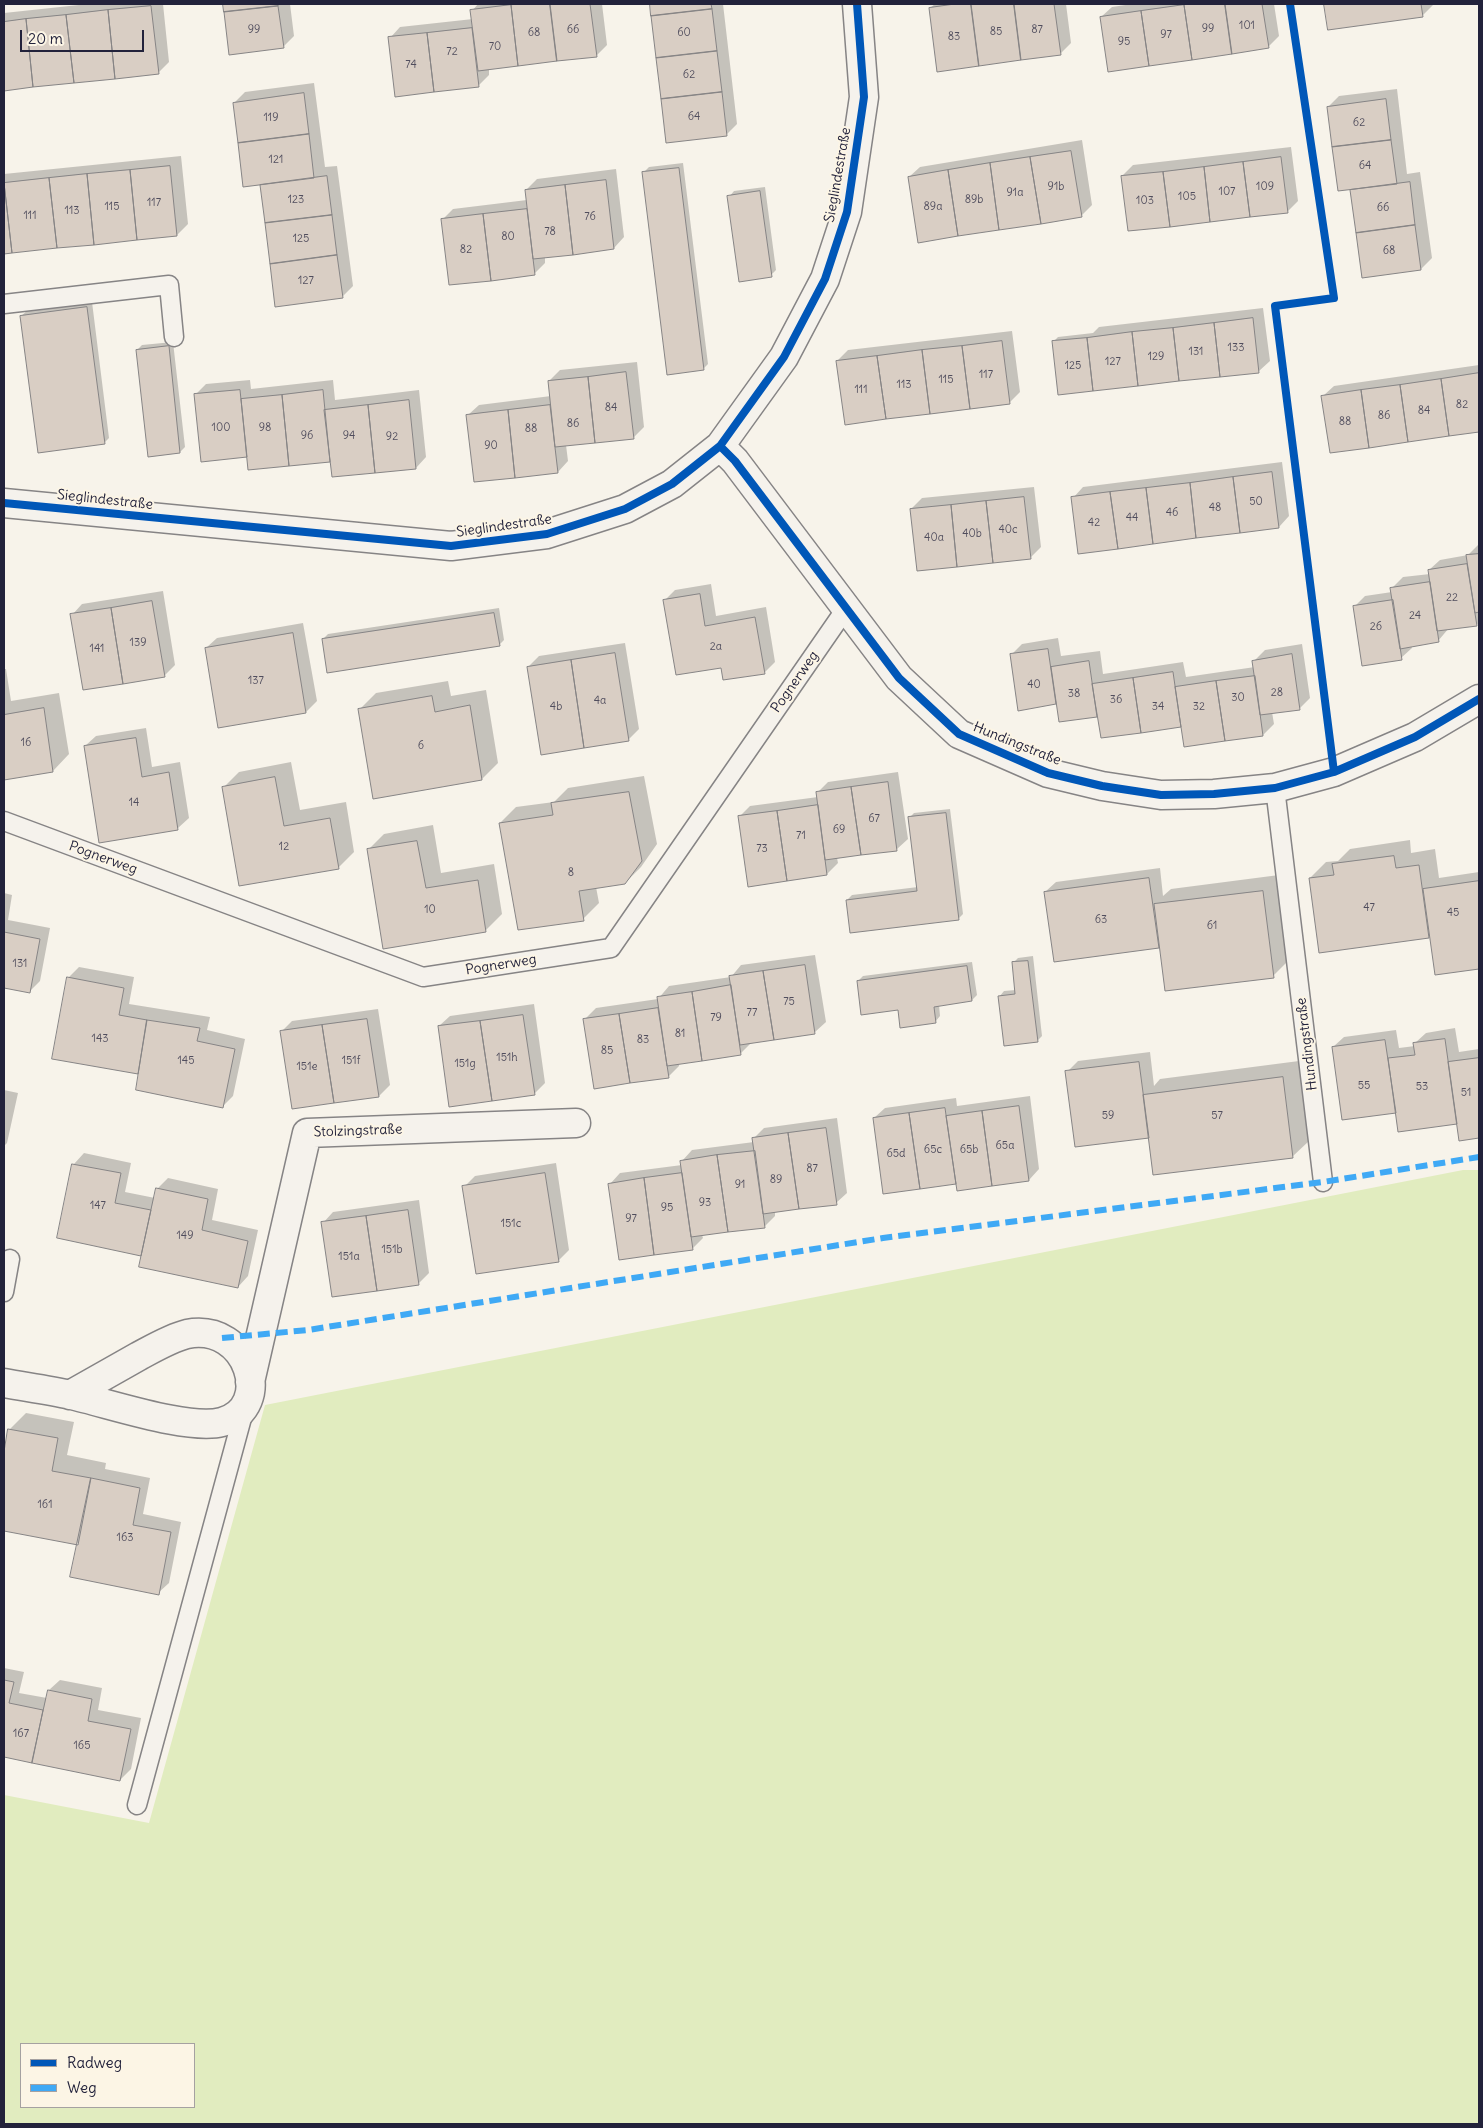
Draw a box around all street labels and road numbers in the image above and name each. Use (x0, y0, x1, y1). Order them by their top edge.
street label: Sieglindestraße (821, 126, 855, 224)
street label: Sieglindestraße (56, 487, 154, 513)
street label: Sieglindestraße (455, 511, 553, 541)
street label: Pognerweg (768, 648, 822, 716)
street label: Hundingstraße (971, 719, 1063, 769)
street label: Pognerweg (67, 838, 139, 878)
street label: Pognerweg (464, 951, 538, 979)
street label: Hundingstraße (1293, 997, 1321, 1091)
street label: Stolzingstraße (313, 1121, 403, 1141)

